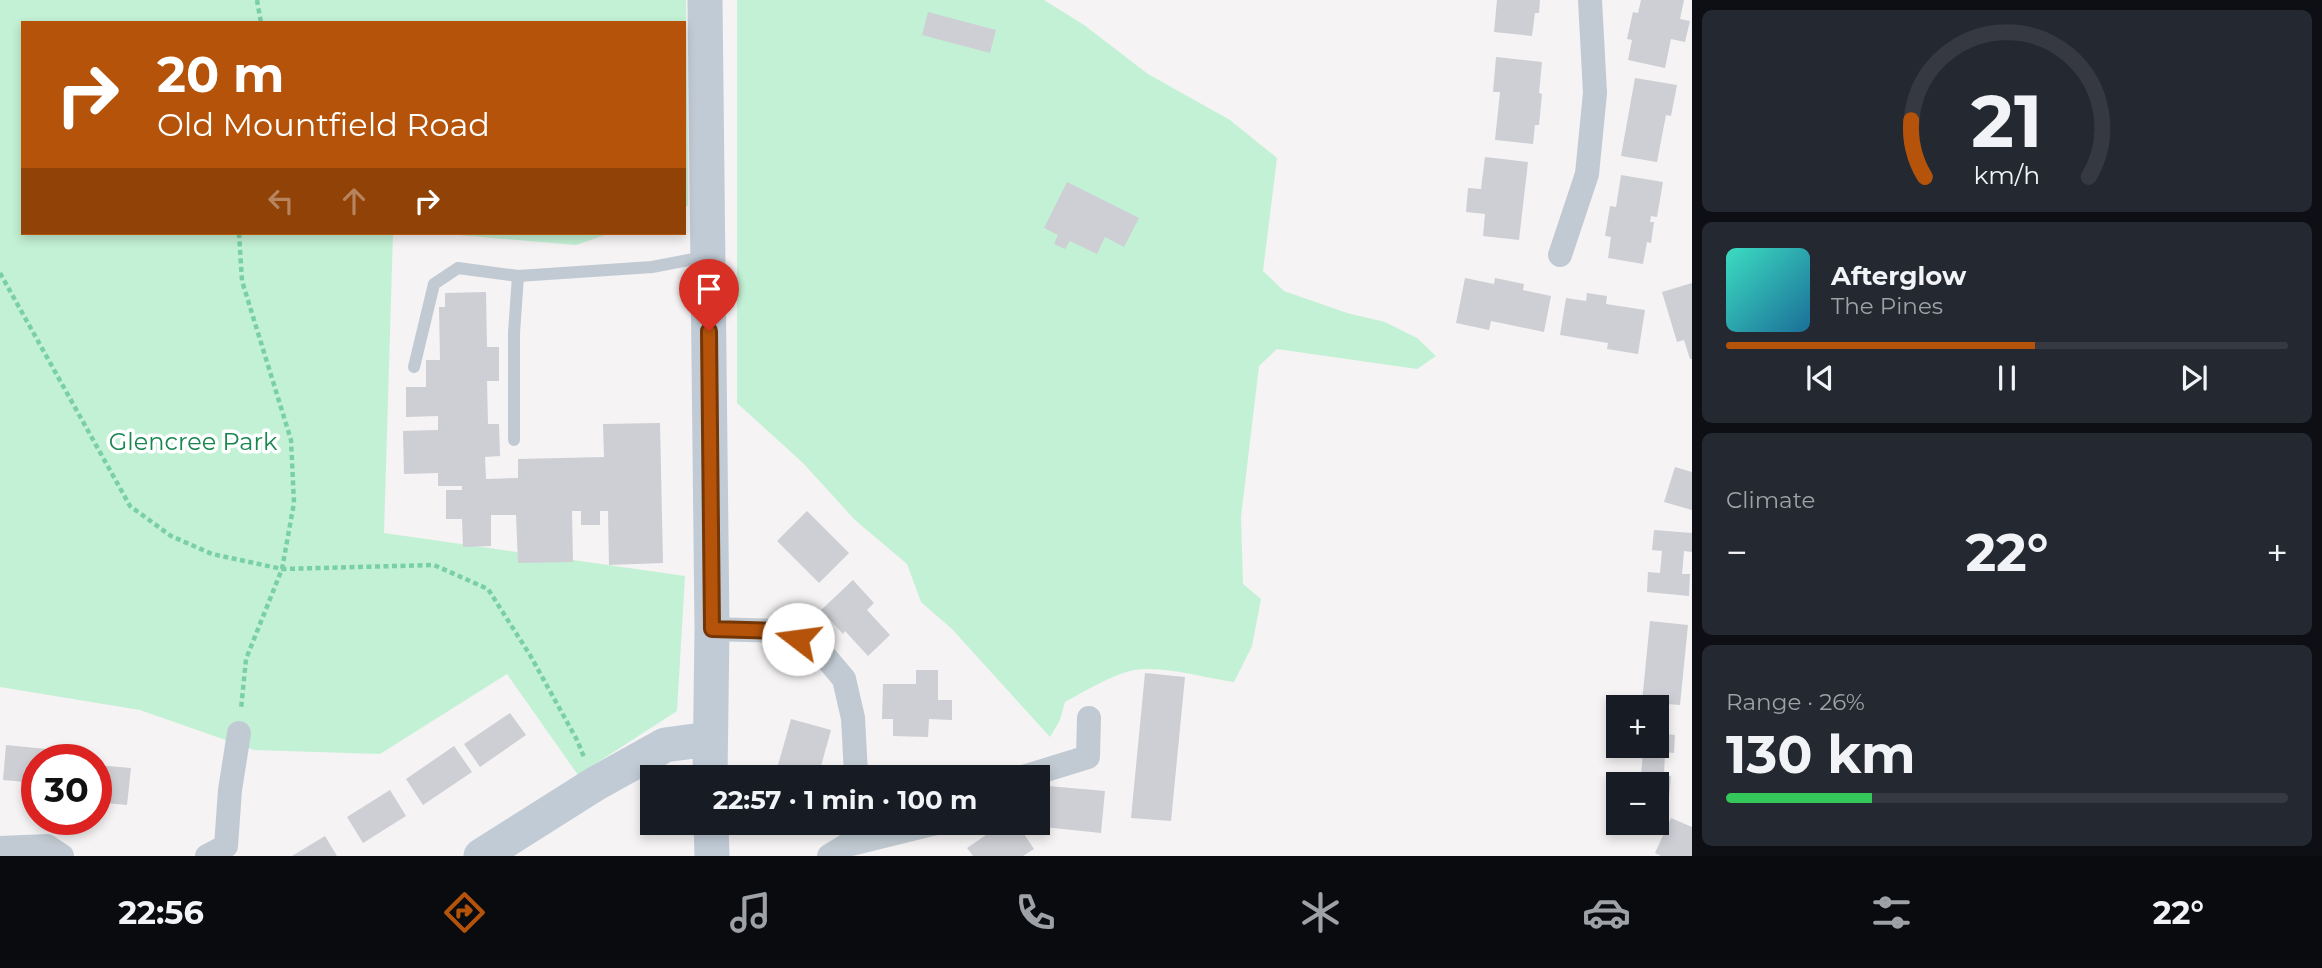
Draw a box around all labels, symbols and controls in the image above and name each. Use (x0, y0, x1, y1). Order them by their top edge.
text: 20 m (157, 45, 284, 104)
icon: right (42, 49, 133, 140)
text: 21 (1971, 77, 2043, 165)
text: Old Mountfield Road (157, 105, 490, 144)
text: km/h (1974, 160, 2040, 190)
icon: left (262, 182, 300, 220)
icon: ahead (335, 182, 373, 220)
icon: right (408, 182, 446, 220)
pin (679, 259, 739, 331)
text: Afterglow (1831, 260, 1966, 292)
icon: arrive (690, 270, 728, 308)
text: The Pines (1831, 292, 1943, 320)
icon: previous (1801, 359, 1839, 397)
icon: pause (1988, 359, 2026, 397)
icon: next (2175, 359, 2213, 397)
park label: Glencree Park (109, 427, 278, 456)
text: Climate (1726, 486, 1815, 514)
text: 22° (1965, 521, 2049, 584)
text: − (1726, 529, 1748, 576)
text: + (2266, 529, 2288, 576)
position arrow (761, 602, 835, 676)
text: Range · 26% (1726, 688, 1865, 716)
map controls (1606, 695, 1669, 835)
button: + (1606, 695, 1669, 758)
text: 130 km (1726, 723, 1916, 786)
speed limit sign: 30 (21, 744, 112, 835)
button: − (1606, 772, 1669, 835)
text: 22:57 · 1 min · 100 m (713, 784, 977, 816)
icon: directions (440, 888, 489, 937)
icon: music (726, 888, 775, 937)
icon: phone (1011, 888, 1060, 937)
icon: climate (1296, 888, 1345, 937)
icon: car (1582, 888, 1631, 937)
icon: filters (1867, 888, 1916, 937)
text: 22:56 (118, 893, 204, 932)
text: 22° (2153, 893, 2204, 932)

